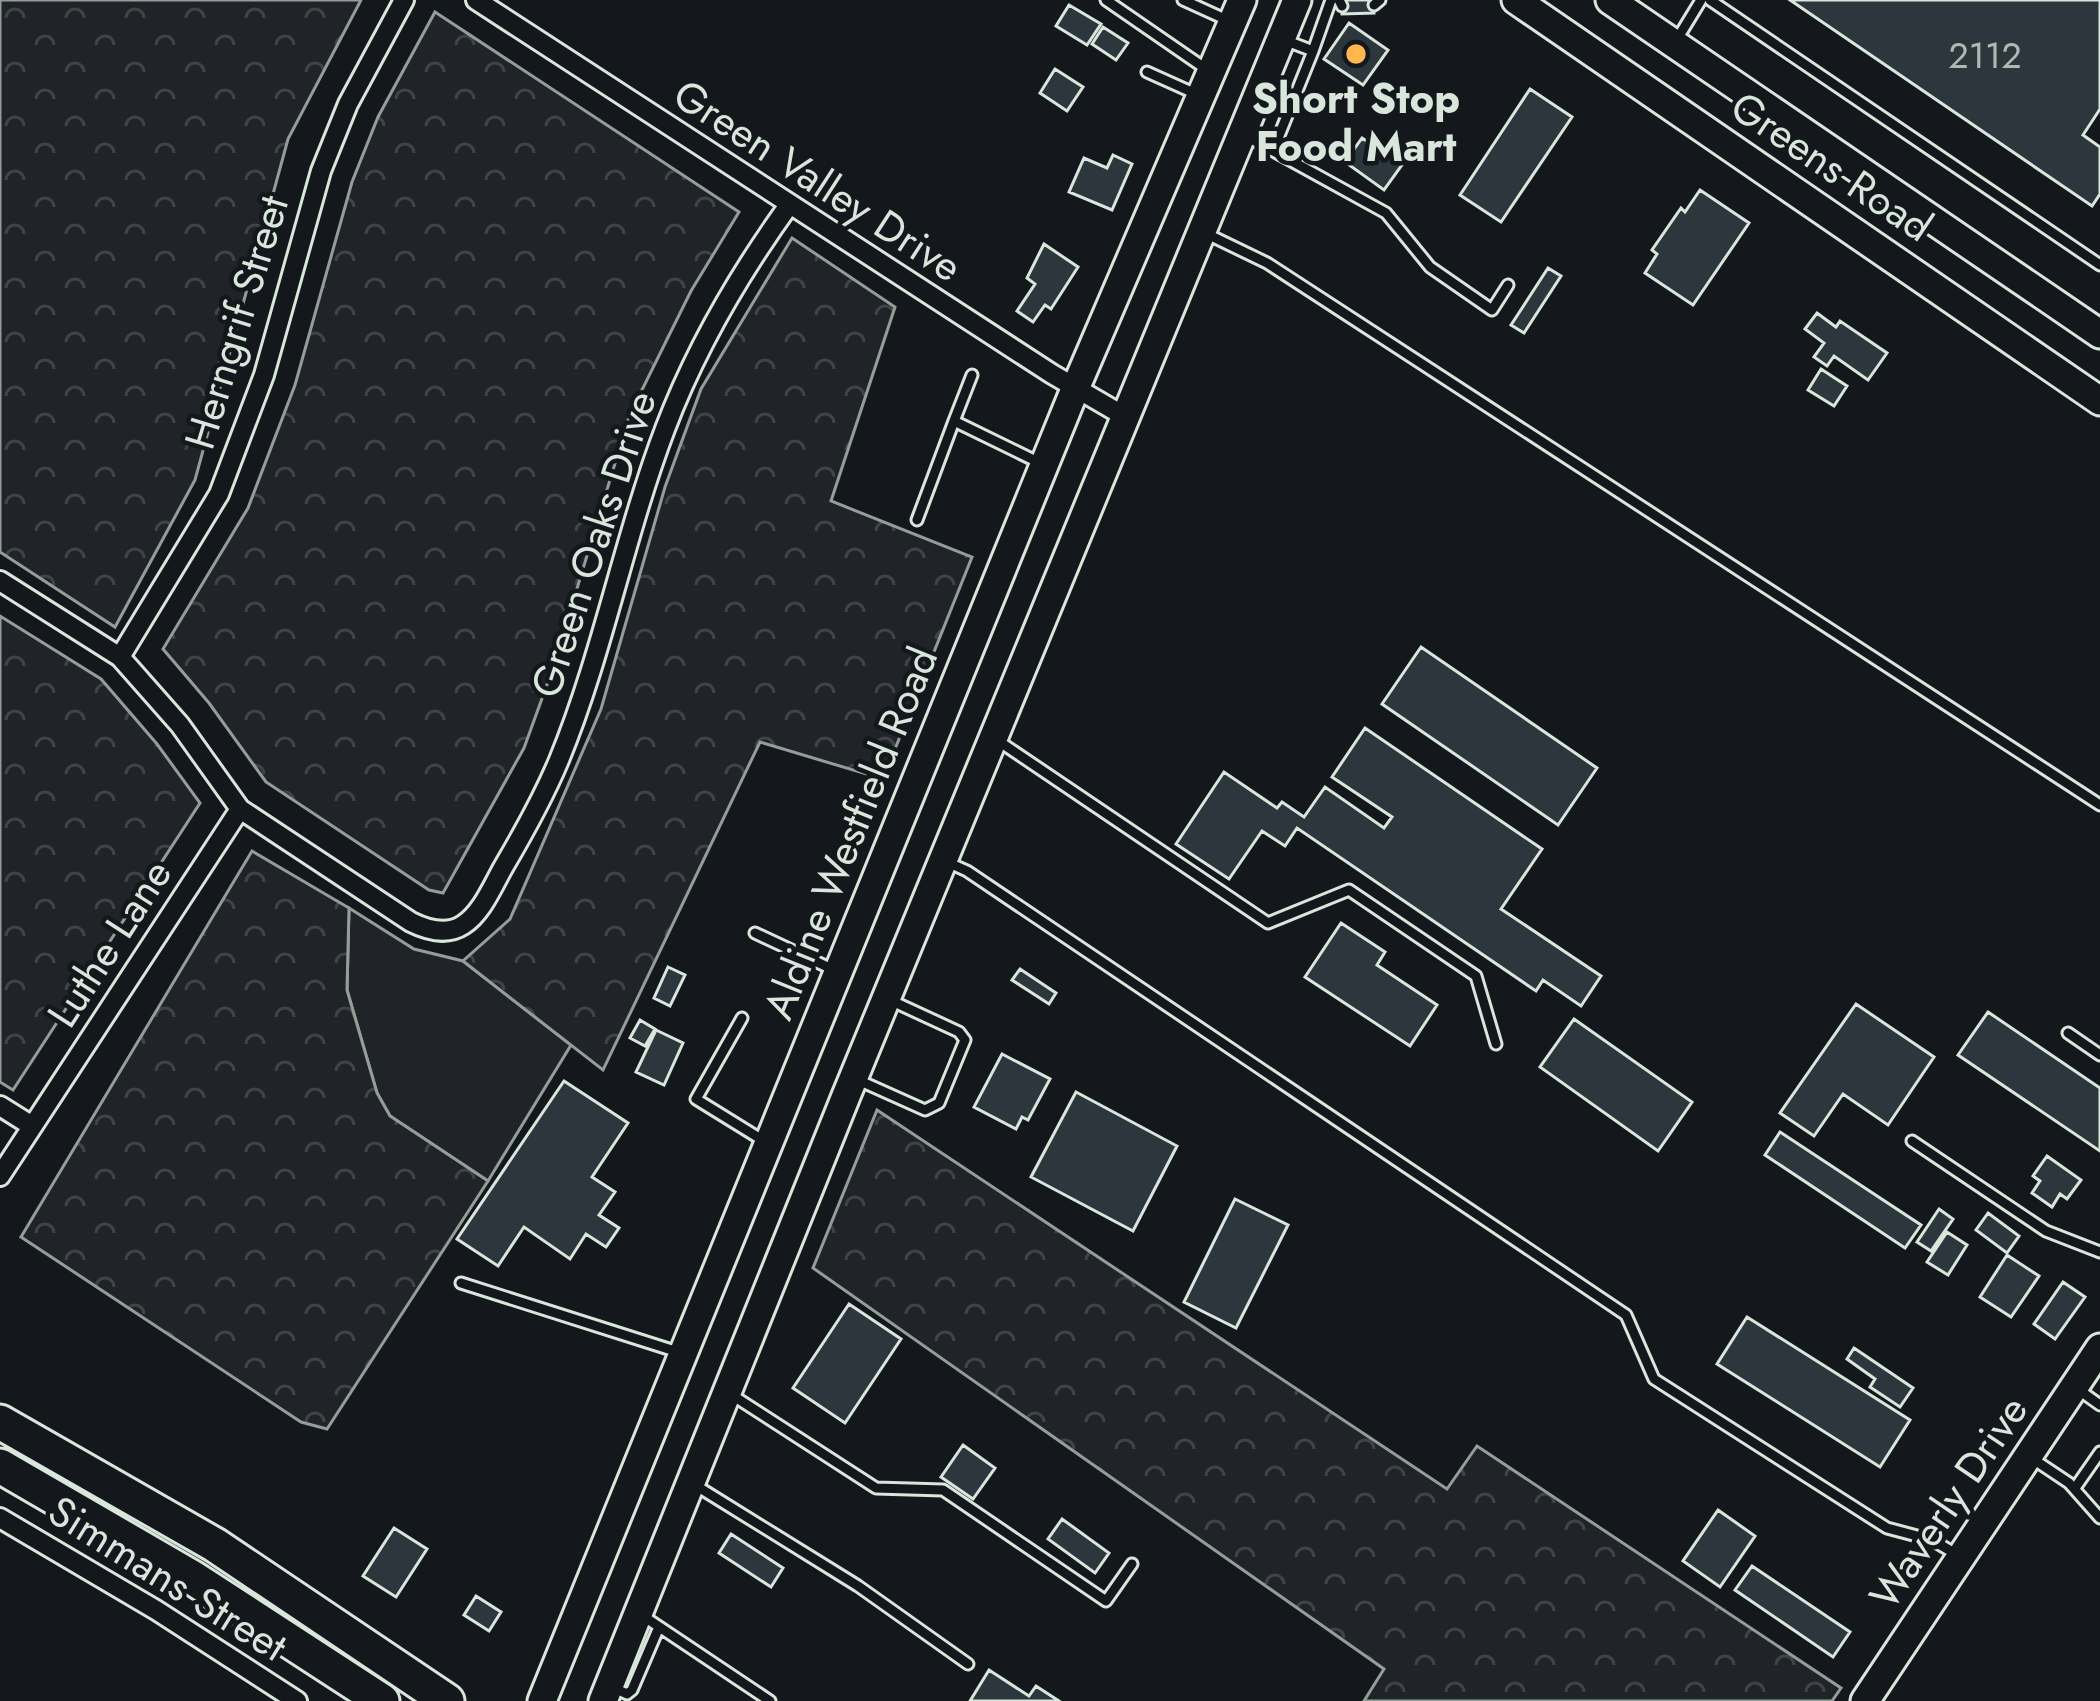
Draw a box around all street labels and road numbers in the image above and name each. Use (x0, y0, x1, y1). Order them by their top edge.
street label: Green Valley Drive (662, 64, 974, 297)
street label: Greens Road (1719, 76, 1945, 257)
street label: Herngrif Street (169, 188, 304, 456)
street label: Green Oaks Drive (515, 383, 672, 705)
street label: Aldine Westfield Road (748, 638, 953, 1029)
street label: Luthe Lane (32, 847, 187, 1039)
street label: Waverly Drive (1855, 1384, 2042, 1621)
street label: Simmans Street (36, 1481, 299, 1676)

